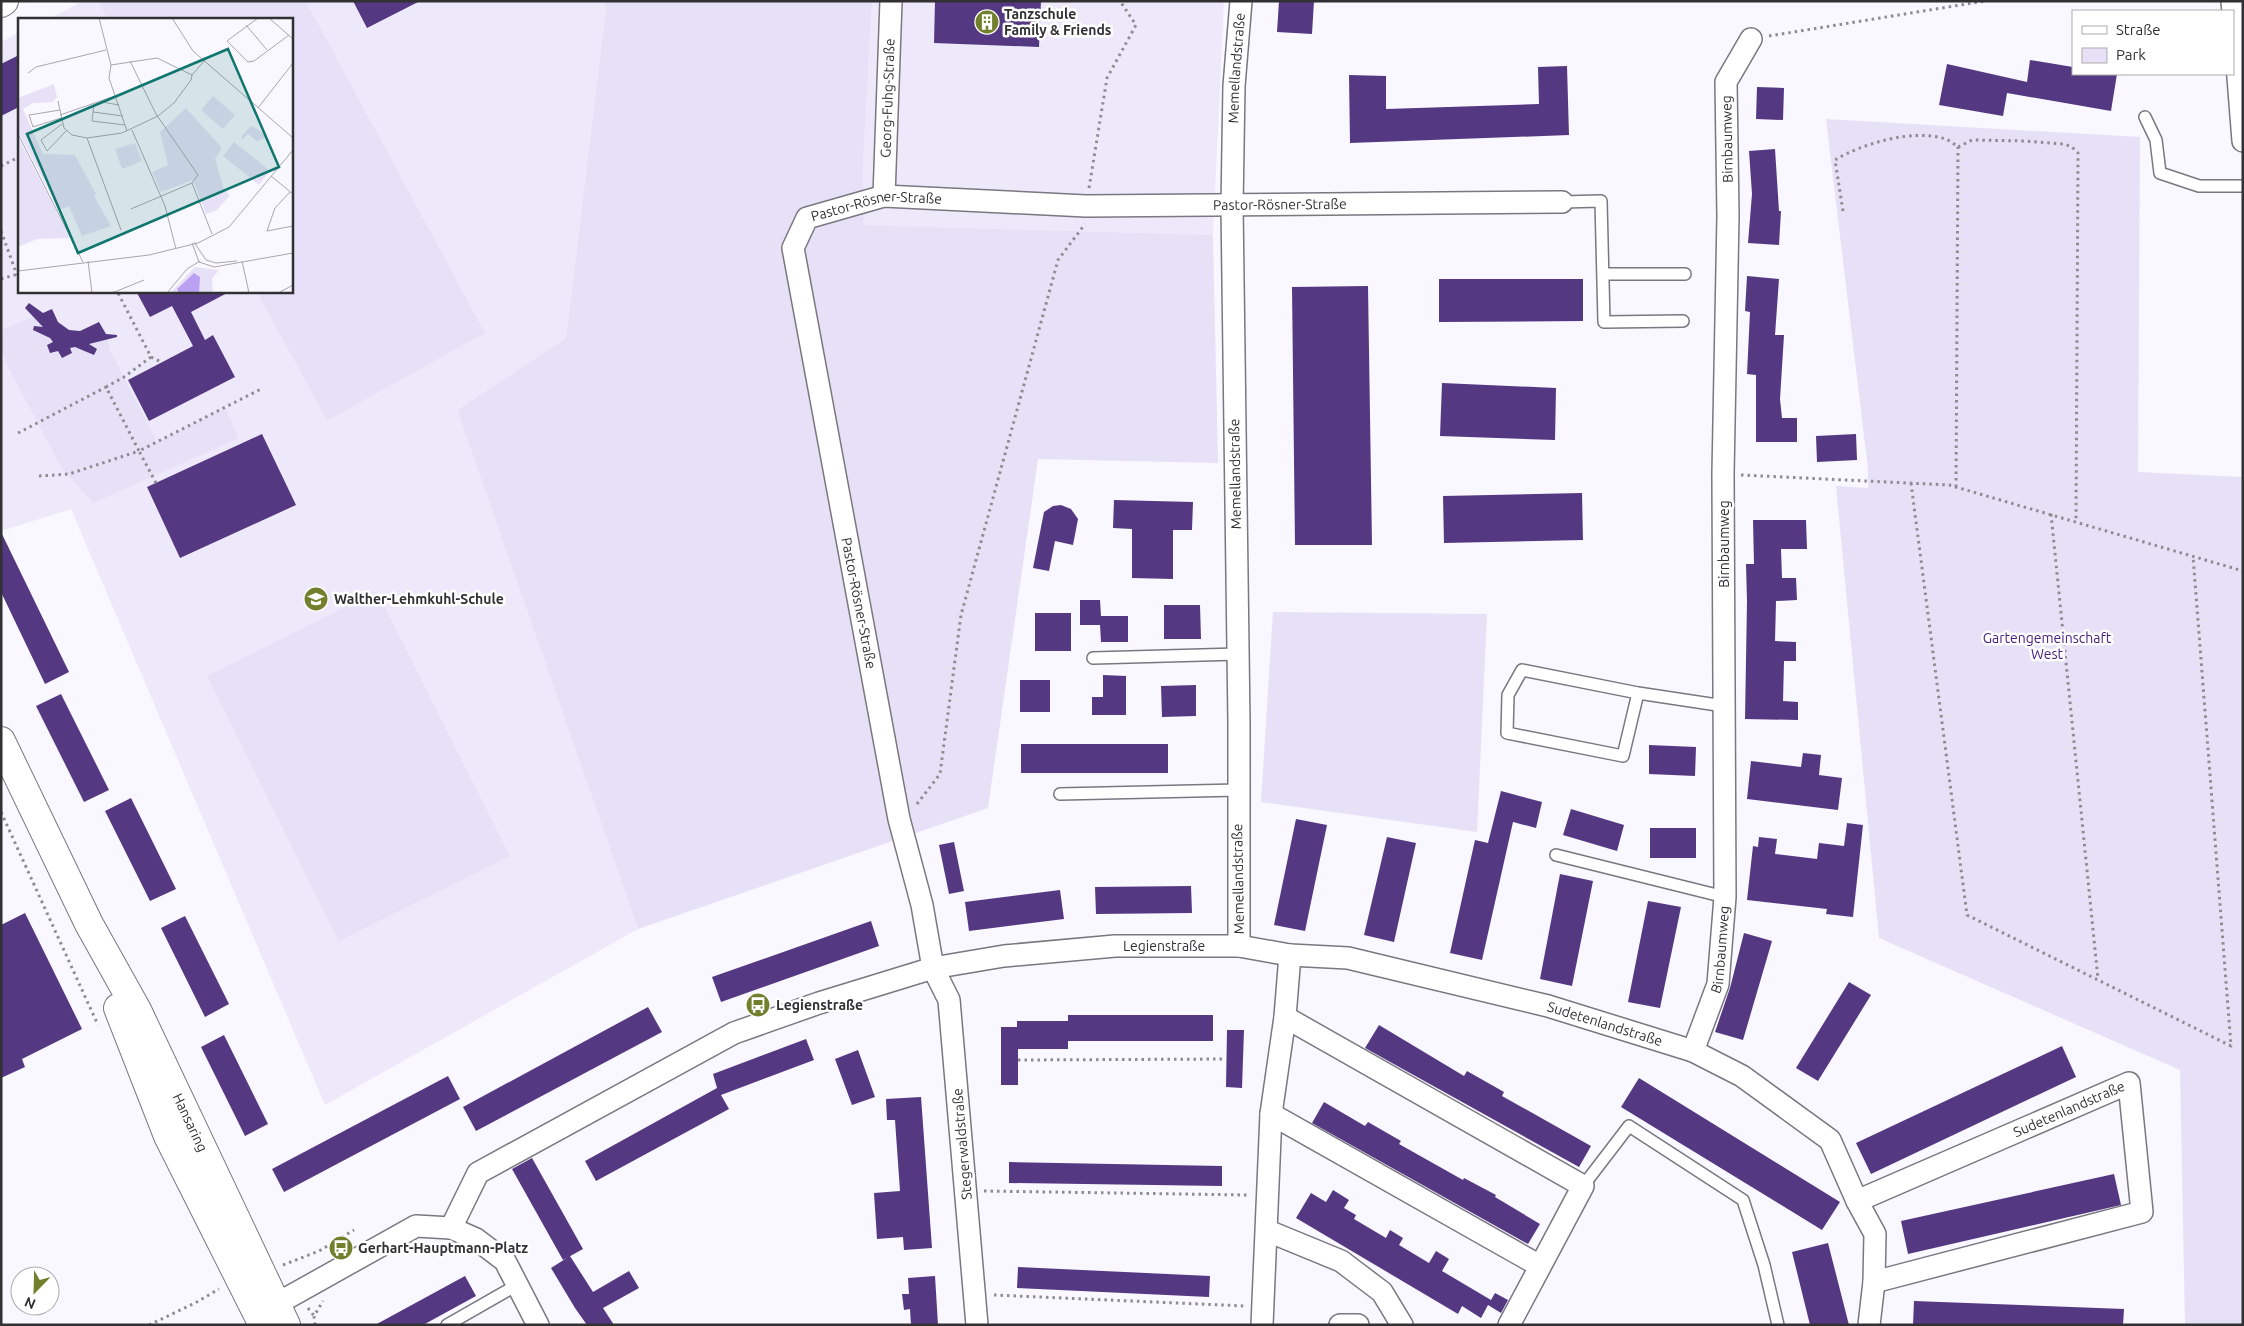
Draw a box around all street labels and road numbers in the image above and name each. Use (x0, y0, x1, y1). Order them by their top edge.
street label: Memellandstraße (1225, 12, 1248, 124)
street label: Georg-Fuhg-Straße (877, 38, 898, 158)
street label: Birnbaumweg (1718, 95, 1736, 183)
street label: Pastor-Rösner-Straße (809, 188, 942, 224)
street label: Pastor-Rösner-Straße (1213, 196, 1347, 213)
street label: Memellandstraße (1226, 419, 1244, 529)
street label: Birnbaumweg (1716, 500, 1732, 588)
street label: Pastor-Rösner-Straße (838, 536, 880, 670)
street label: Memellandstraße (1229, 824, 1247, 934)
street label: Birnbaumweg (1707, 905, 1732, 996)
street label: Legienstraße (1123, 938, 1205, 954)
street label: Sudetenlandstraße (1545, 998, 1665, 1049)
street label: Sudetenlandstraße (2011, 1078, 2127, 1140)
street label: Stegerwaldstraße (949, 1087, 975, 1201)
street label: Hansaring (170, 1091, 211, 1154)

